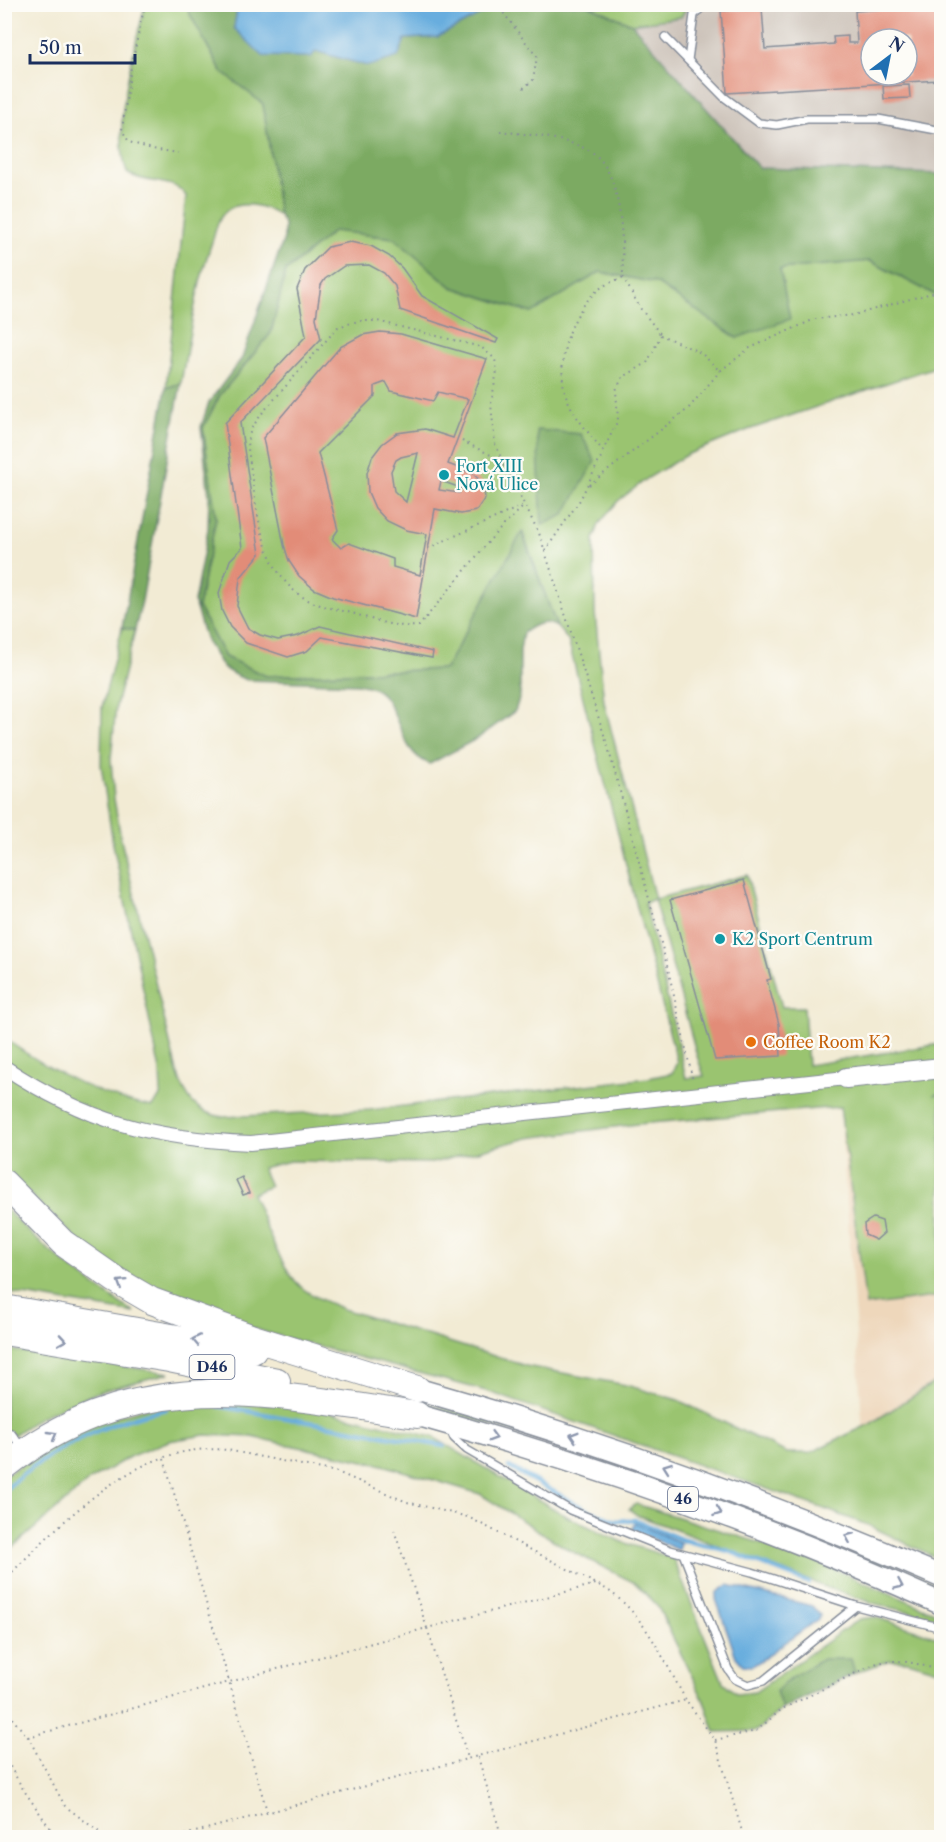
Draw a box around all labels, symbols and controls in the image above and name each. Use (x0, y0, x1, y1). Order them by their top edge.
scale bar (30, 27, 135, 65)
north arrow (859, 27, 919, 87)
text: N (886, 32, 908, 56)
text: 50 m (39, 37, 82, 59)
place label: Fort XIII Nová Ulice (456, 456, 538, 494)
marker: Fort XIII Nová Ulice (437, 468, 451, 482)
place label: K2 Sport Centrum (732, 929, 873, 949)
marker: K2 Sport Centrum (713, 932, 727, 946)
place label: Coffee Room K2 (763, 1032, 891, 1052)
marker: Coffee Room K2 (744, 1035, 758, 1049)
one-way arrow (117, 1279, 128, 1290)
one-way arrow (58, 1334, 67, 1346)
one-way arrow (191, 1334, 201, 1347)
road number: D46 (190, 1355, 234, 1379)
one-way arrow (487, 1430, 498, 1442)
one-way arrow (47, 1431, 57, 1442)
one-way arrow (569, 1431, 580, 1443)
one-way arrow (662, 1462, 673, 1475)
road number: 46 (668, 1487, 698, 1511)
one-way arrow (712, 1504, 723, 1517)
one-way arrow (845, 1532, 856, 1544)
one-way arrow (893, 1578, 904, 1590)

